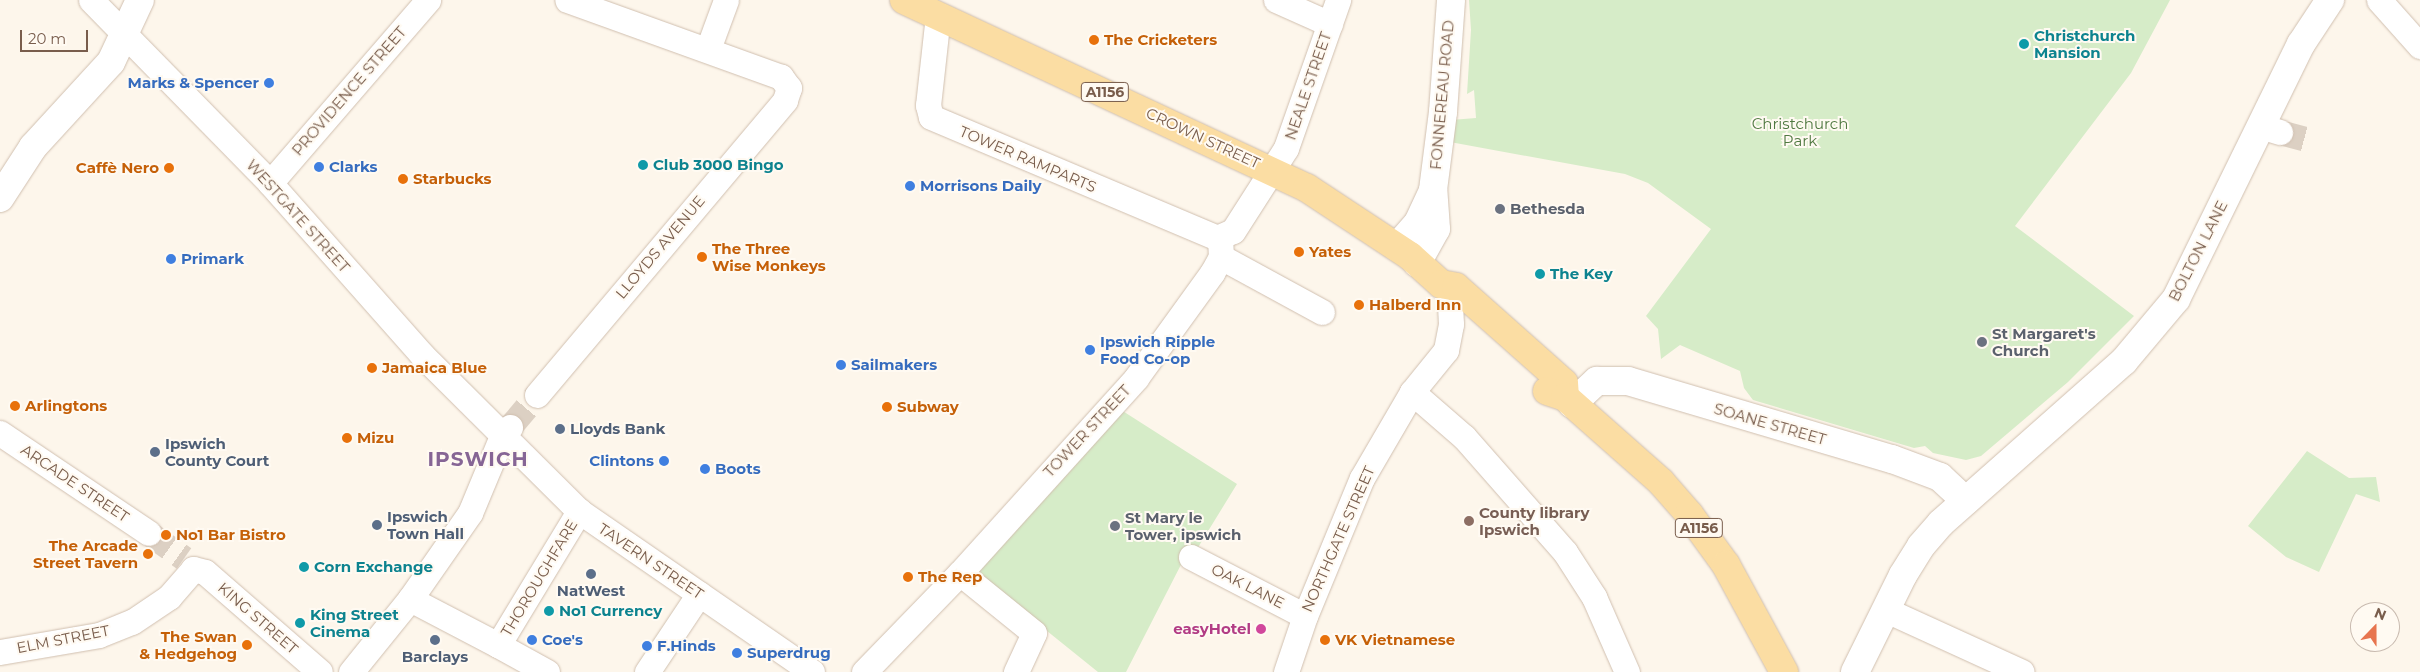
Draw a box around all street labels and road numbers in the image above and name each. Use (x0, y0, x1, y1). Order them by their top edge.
street label: FONNEREAU ROAD (1426, 19, 1458, 171)
street label: PROVIDENCE STREET (288, 23, 410, 159)
street label: NEALE STREET (1281, 30, 1335, 142)
road number: A1156 (1080, 80, 1130, 104)
street label: CROWN STREET (1143, 104, 1263, 172)
street label: TOWER RAMPARTS (957, 122, 1099, 196)
street label: WESTGATE STREET (243, 156, 353, 276)
street label: LLOYDS AVENUE (612, 192, 708, 302)
street label: BOLTON LANE (2165, 198, 2231, 304)
street label: TOWER STREET (1040, 381, 1134, 481)
street label: SOANE STREET (1712, 399, 1828, 449)
street label: ARCADE STREET (18, 440, 132, 526)
street label: NORTHGATE STREET (1298, 463, 1378, 615)
street label: THOROUGHFARE (497, 516, 581, 640)
road number: A1156 (1674, 516, 1724, 540)
street label: TAVERN STREET (595, 519, 707, 603)
street label: OAK LANE (1208, 560, 1288, 612)
street label: KING STREET (214, 578, 302, 658)
street label: ELM STREET (15, 621, 111, 657)

